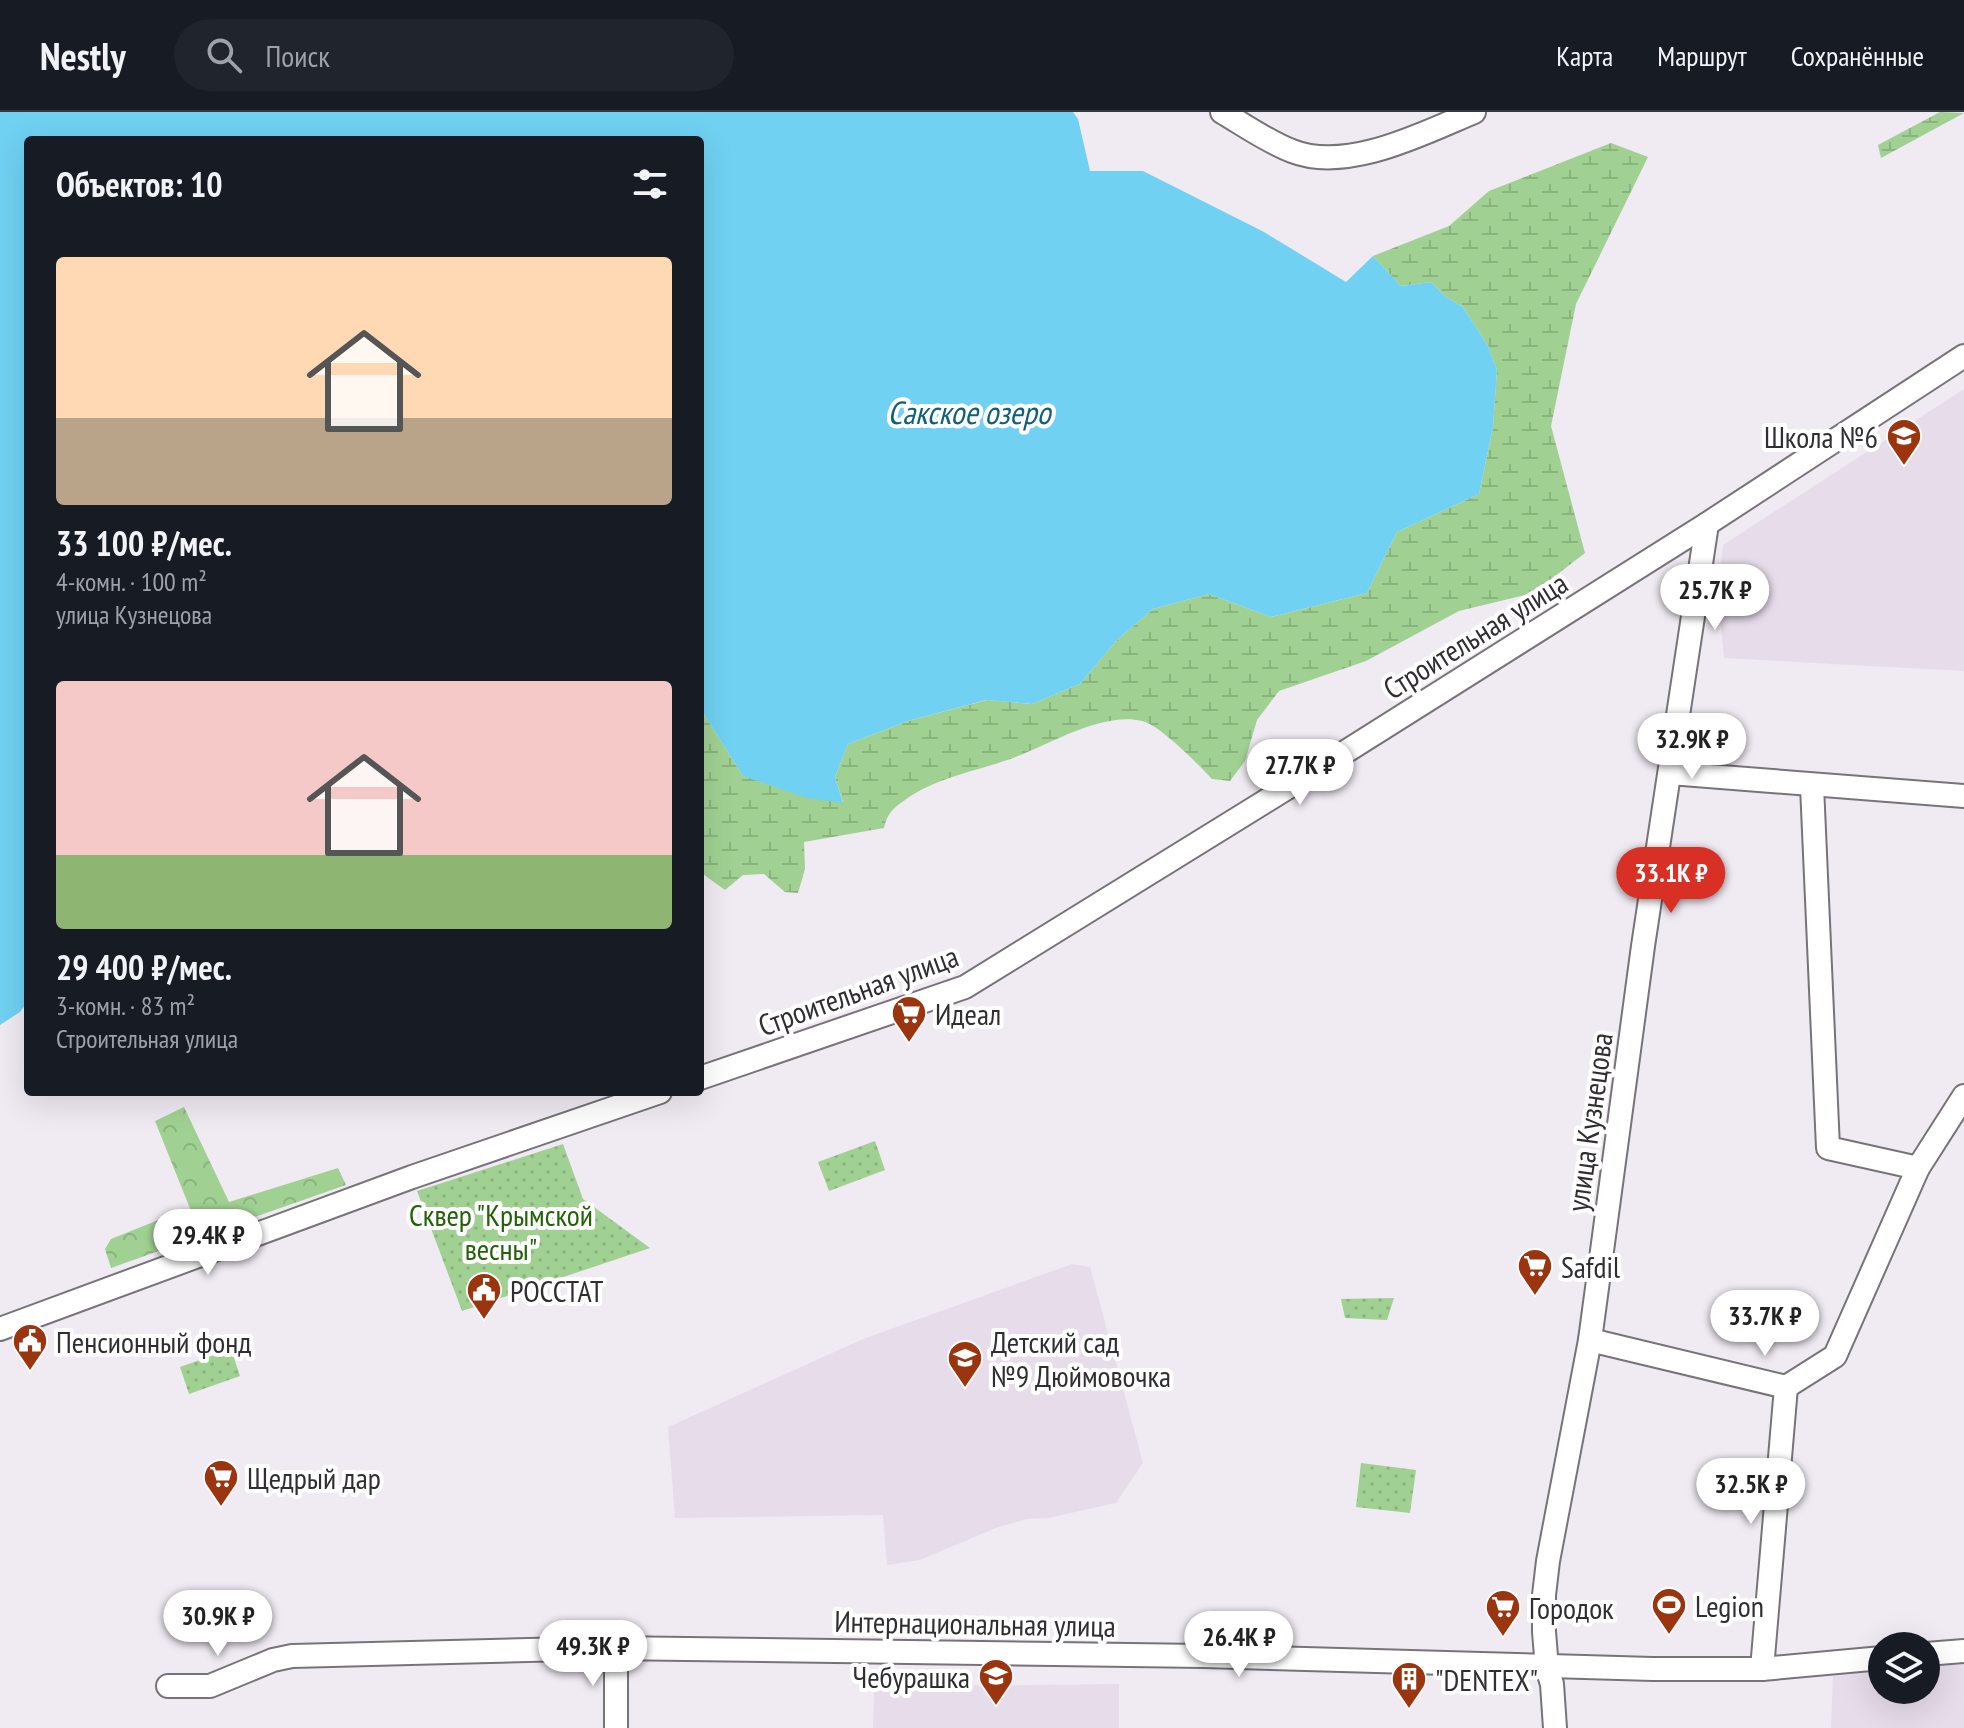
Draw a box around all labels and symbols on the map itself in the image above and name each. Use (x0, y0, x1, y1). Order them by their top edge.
water label: Сакское озеро (888, 391, 1053, 433)
place label: Школа №6 (1764, 417, 1878, 456)
school or university icon: Школа №6 (1885, 417, 1923, 467)
street label: Строительная улица (1376, 563, 1574, 707)
pin: 25.7K ₽ (1641, 564, 1789, 632)
pin: 32.9K ₽ (1618, 713, 1766, 781)
pin: 27.7K ₽ (1226, 739, 1374, 807)
pin: 33.1K ₽ (1597, 847, 1745, 915)
street label: Строительная улица (753, 936, 963, 1044)
supermarket icon: Идеал (890, 994, 928, 1044)
place label: Идеал (935, 994, 1001, 1033)
street label: улица Кузнецова (1557, 1030, 1621, 1214)
park label: Сквер "Крымской весны" (409, 1195, 593, 1268)
pin: 29.4K ₽ (134, 1209, 282, 1277)
supermarket icon: Safdil (1516, 1247, 1554, 1297)
place label: Safdil (1561, 1247, 1620, 1286)
public building icon: РОССТАТ (465, 1271, 503, 1321)
place label: РОССТАТ (510, 1271, 603, 1310)
pin: 33.7K ₽ (1691, 1290, 1839, 1358)
public building icon: Пенсионный фонд (11, 1322, 49, 1372)
place label: Пенсионный фонд (56, 1322, 251, 1361)
place label: Детский сад №9 Дюймовочка (991, 1322, 1171, 1395)
school or university icon: Детский сад №9 Дюймовочка (946, 1339, 984, 1389)
supermarket icon: Щедрый дар (202, 1458, 240, 1508)
place label: Щедрый дар (247, 1458, 381, 1497)
pin: 32.5K ₽ (1677, 1458, 1825, 1526)
sports icon: Legion (1650, 1586, 1688, 1636)
place label: Legion (1695, 1586, 1764, 1625)
supermarket icon: Городок (1484, 1588, 1522, 1638)
place label: Городок (1529, 1588, 1614, 1627)
pin: 30.9K ₽ (144, 1590, 292, 1658)
street label: Интернациональная улица (834, 1601, 1116, 1645)
pin: 26.4K ₽ (1165, 1611, 1313, 1679)
pin: 49.3K ₽ (519, 1620, 667, 1688)
place label: Чебурашка (853, 1657, 970, 1696)
school or university icon: Чебурашка (977, 1657, 1015, 1707)
building icon: "DENTEX" (1390, 1660, 1428, 1710)
place label: "DENTEX" (1435, 1660, 1538, 1699)

